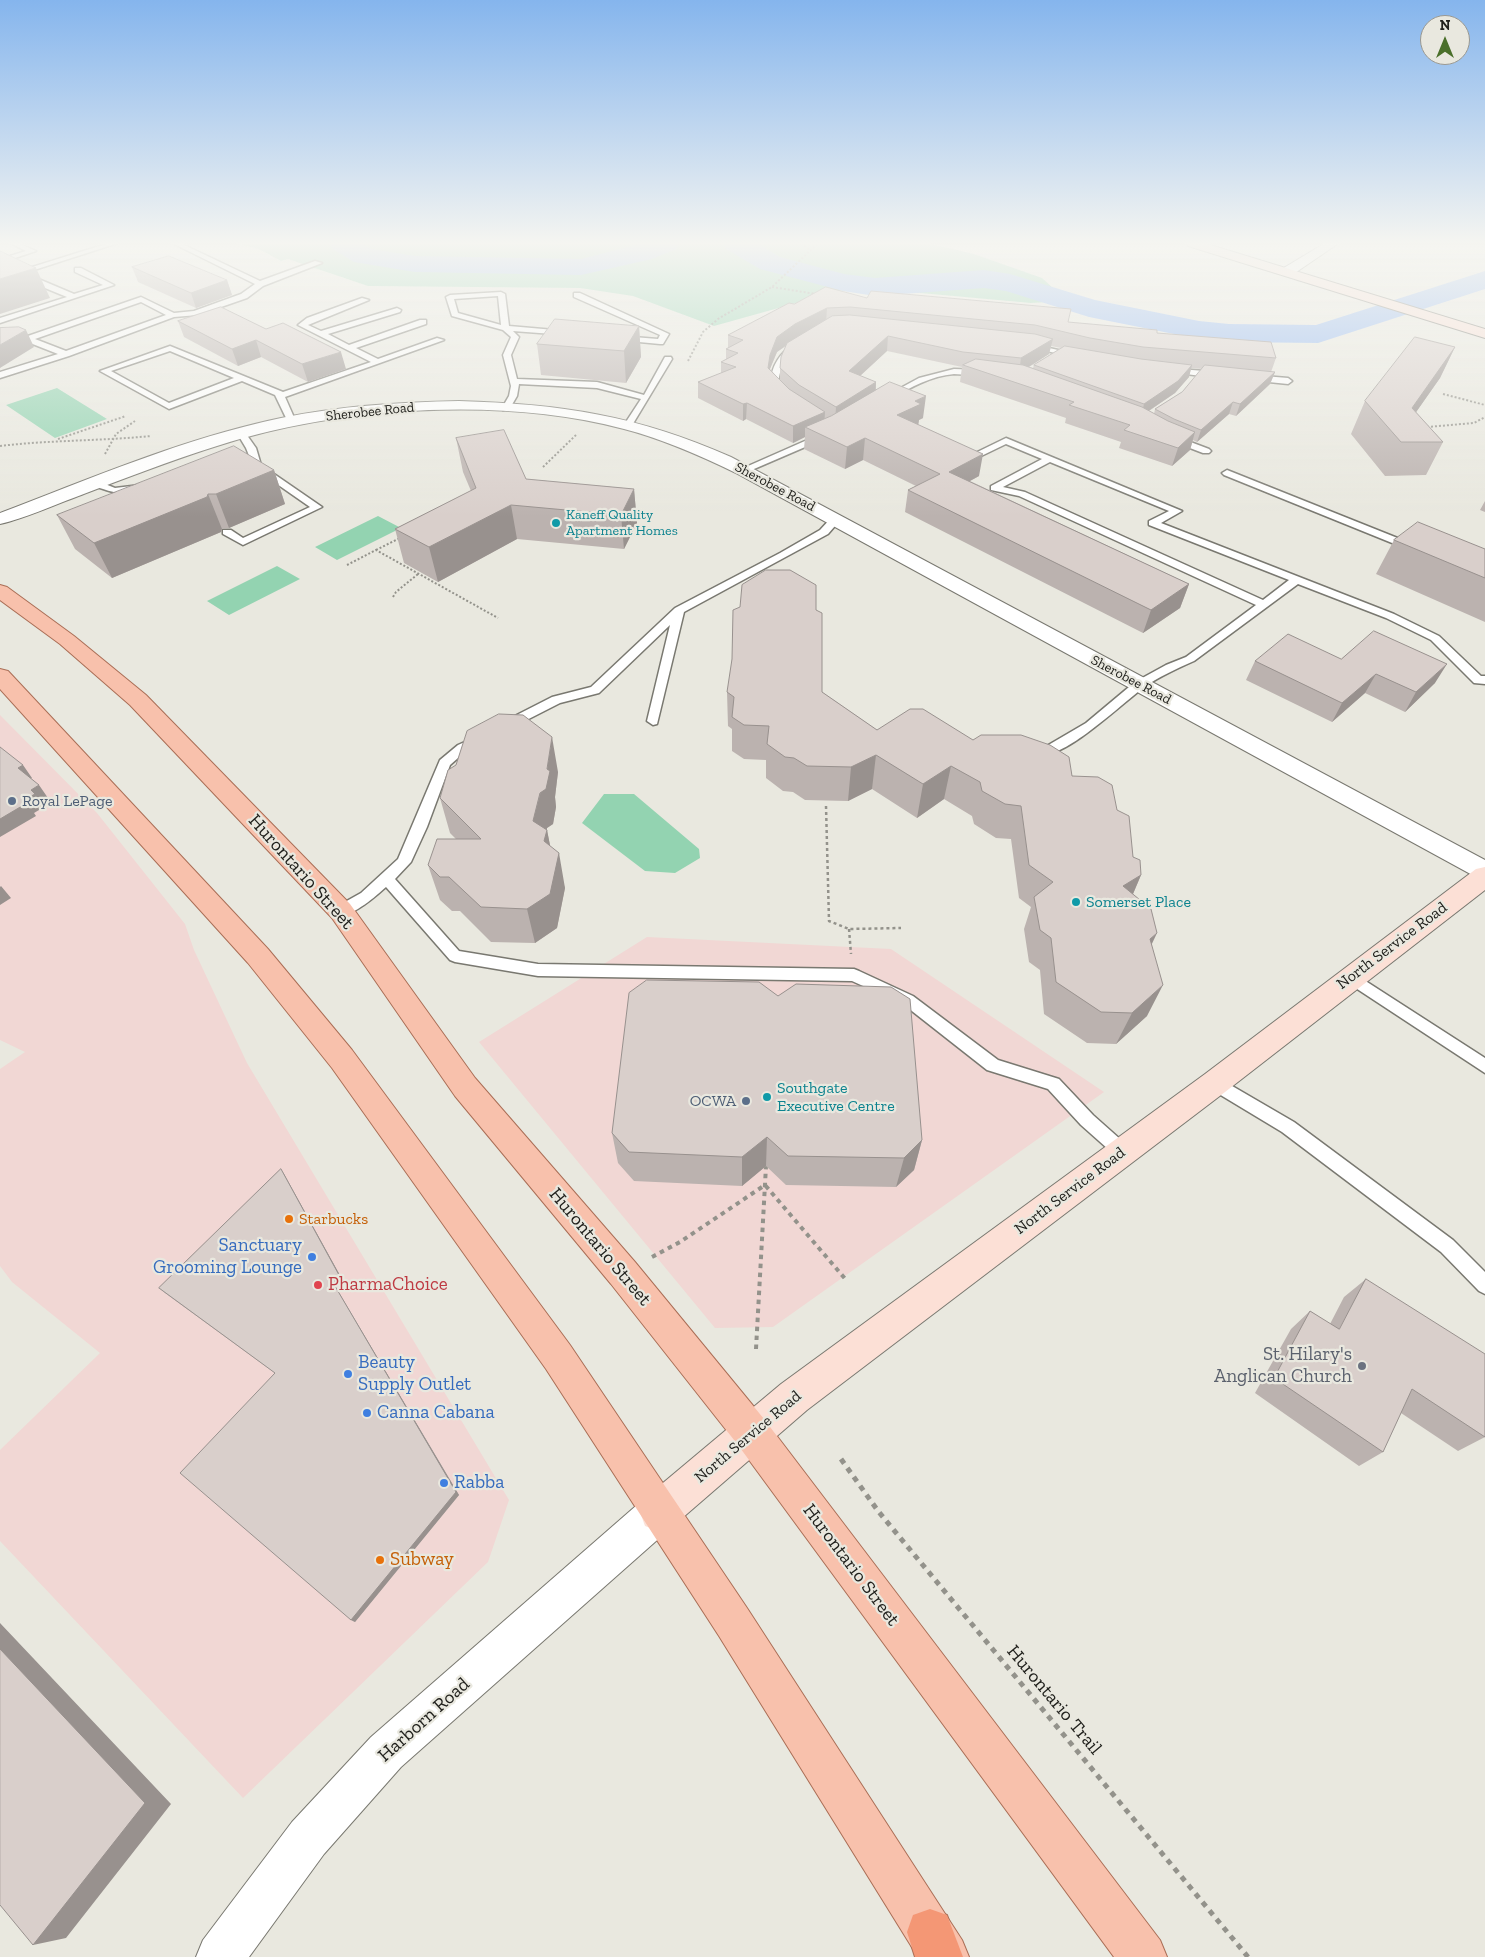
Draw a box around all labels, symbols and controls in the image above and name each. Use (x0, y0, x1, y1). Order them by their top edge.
north arrow (1420, 15, 1470, 65)
text: N (1440, 17, 1450, 34)
street label: Sherobee Road (325, 399, 415, 425)
street label: Sherobee Road (732, 459, 818, 515)
place label: Kaneff Quality Apartment Homes (566, 507, 678, 540)
marker: Kaneff Quality Apartment Homes (550, 517, 562, 529)
street label: Sherobee Road (1088, 652, 1174, 708)
place label: Royal LePage (22, 791, 113, 811)
marker: Royal LePage (6, 795, 18, 807)
street label: Hurontario Street (243, 810, 359, 934)
place label: Somerset Place (1086, 892, 1191, 912)
marker: Somerset Place (1070, 896, 1082, 908)
street label: North Service Road (1333, 898, 1451, 994)
place label: Southgate Executive Centre (777, 1078, 895, 1116)
place label: OCWA (690, 1091, 736, 1111)
marker: Southgate Executive Centre (761, 1091, 773, 1103)
marker: OCWA (740, 1095, 752, 1107)
street label: North Service Road (1011, 1143, 1129, 1239)
street label: Hurontario Street (544, 1183, 656, 1311)
place label: Starbucks (299, 1209, 368, 1229)
marker: Starbucks (283, 1213, 295, 1225)
place label: Sanctuary Grooming Lounge (153, 1235, 302, 1279)
marker: Sanctuary Grooming Lounge (306, 1251, 318, 1263)
place label: PharmaChoice (328, 1274, 448, 1296)
marker: PharmaChoice (312, 1279, 324, 1291)
place label: St. Hilary's Anglican Church (1214, 1344, 1352, 1388)
place label: Beauty Supply Outlet (358, 1352, 471, 1396)
marker: St. Hilary's Anglican Church (1356, 1360, 1368, 1372)
marker: Beauty Supply Outlet (342, 1368, 354, 1380)
street label: North Service Road (691, 1387, 805, 1487)
place label: Canna Cabana (377, 1402, 495, 1424)
marker: Canna Cabana (361, 1407, 373, 1419)
place label: Rabba (454, 1472, 504, 1494)
marker: Rabba (438, 1477, 450, 1489)
street label: Hurontario Street (798, 1499, 904, 1631)
place label: Subway (390, 1549, 454, 1571)
marker: Subway (374, 1554, 386, 1566)
street label: Hurontario Trail (1002, 1641, 1106, 1759)
street label: Harborn Road (374, 1673, 474, 1767)

